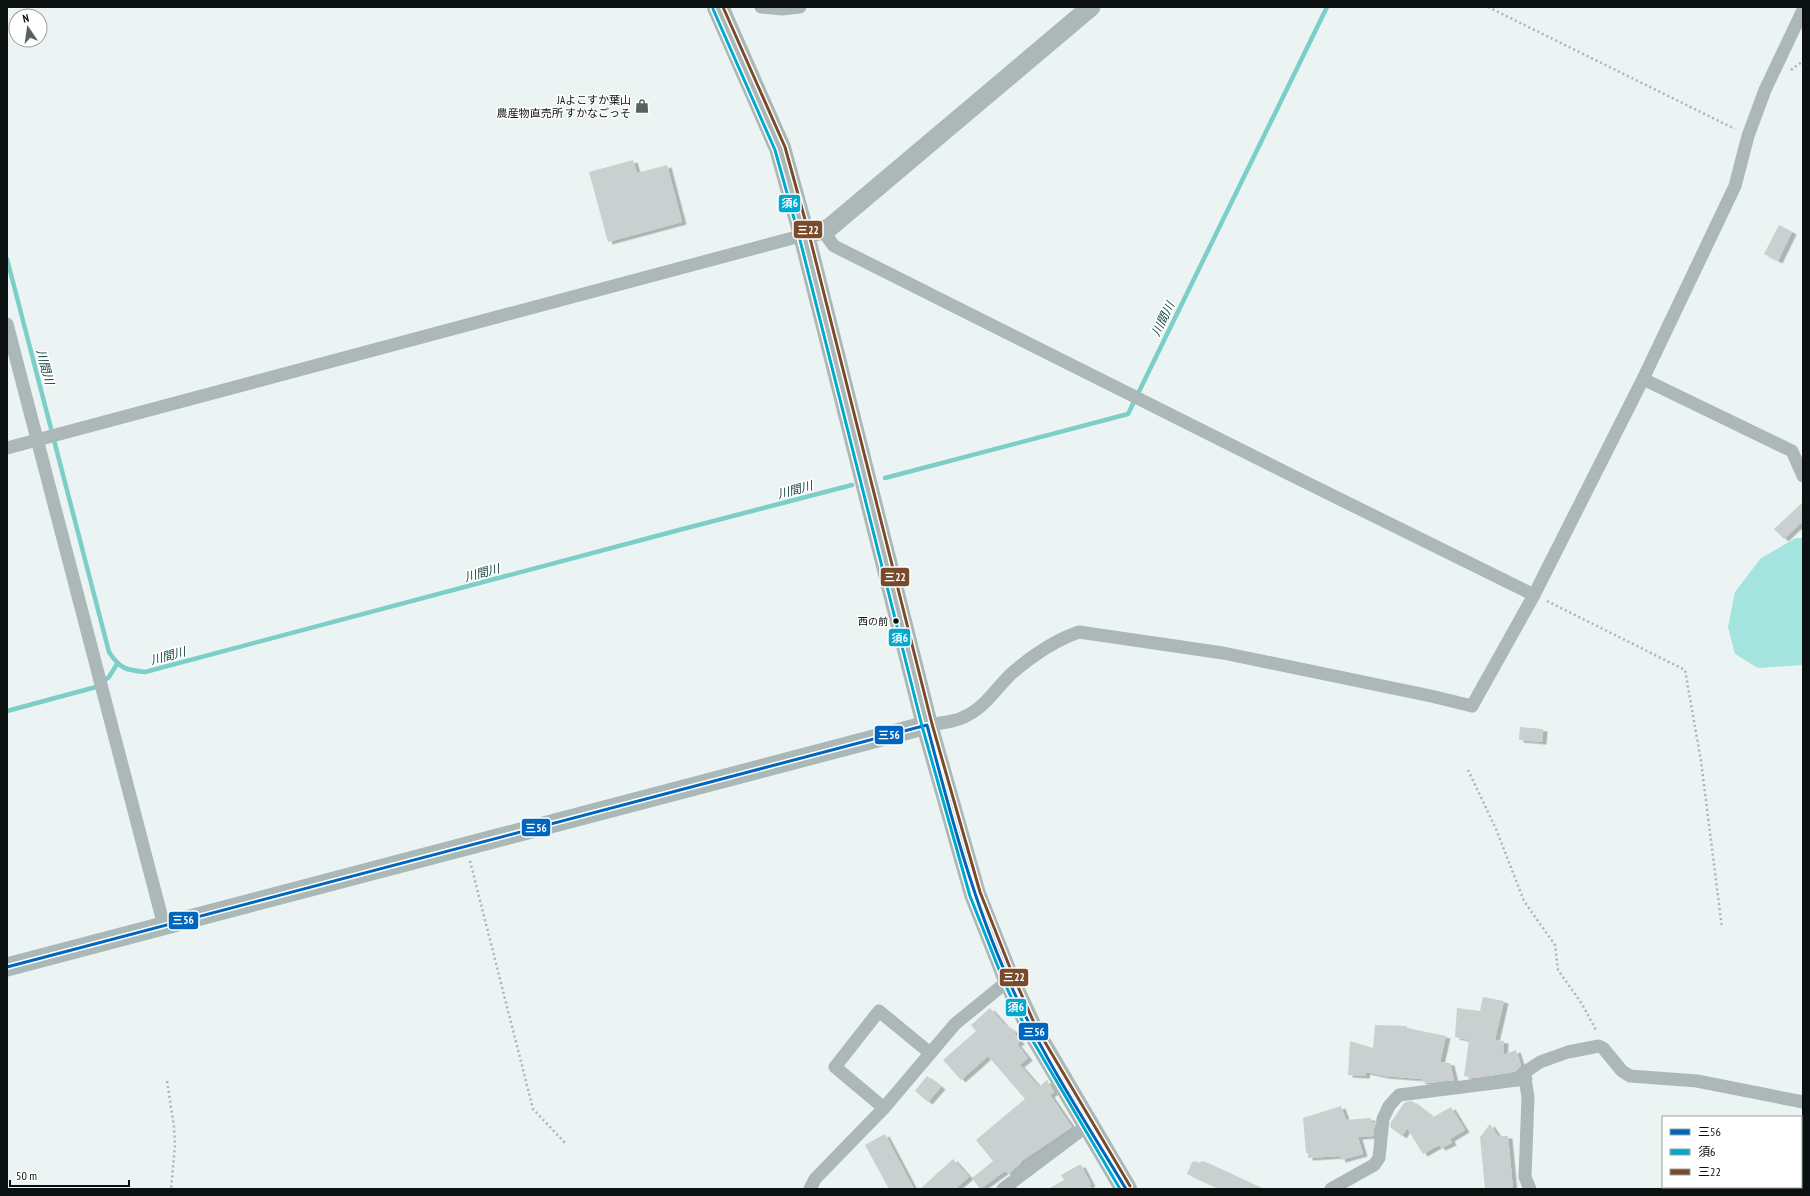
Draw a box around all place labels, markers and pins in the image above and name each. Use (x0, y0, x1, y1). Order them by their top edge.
place label: JAよこすか葉山 農産物直売所 すかなごっそ (497, 93, 631, 120)
shop icon: JAよこすか葉山 農産物直売所 すかなごっそ (634, 98, 650, 114)
place label: 西の前 (858, 615, 888, 628)
marker: 西の前 (891, 616, 901, 626)

